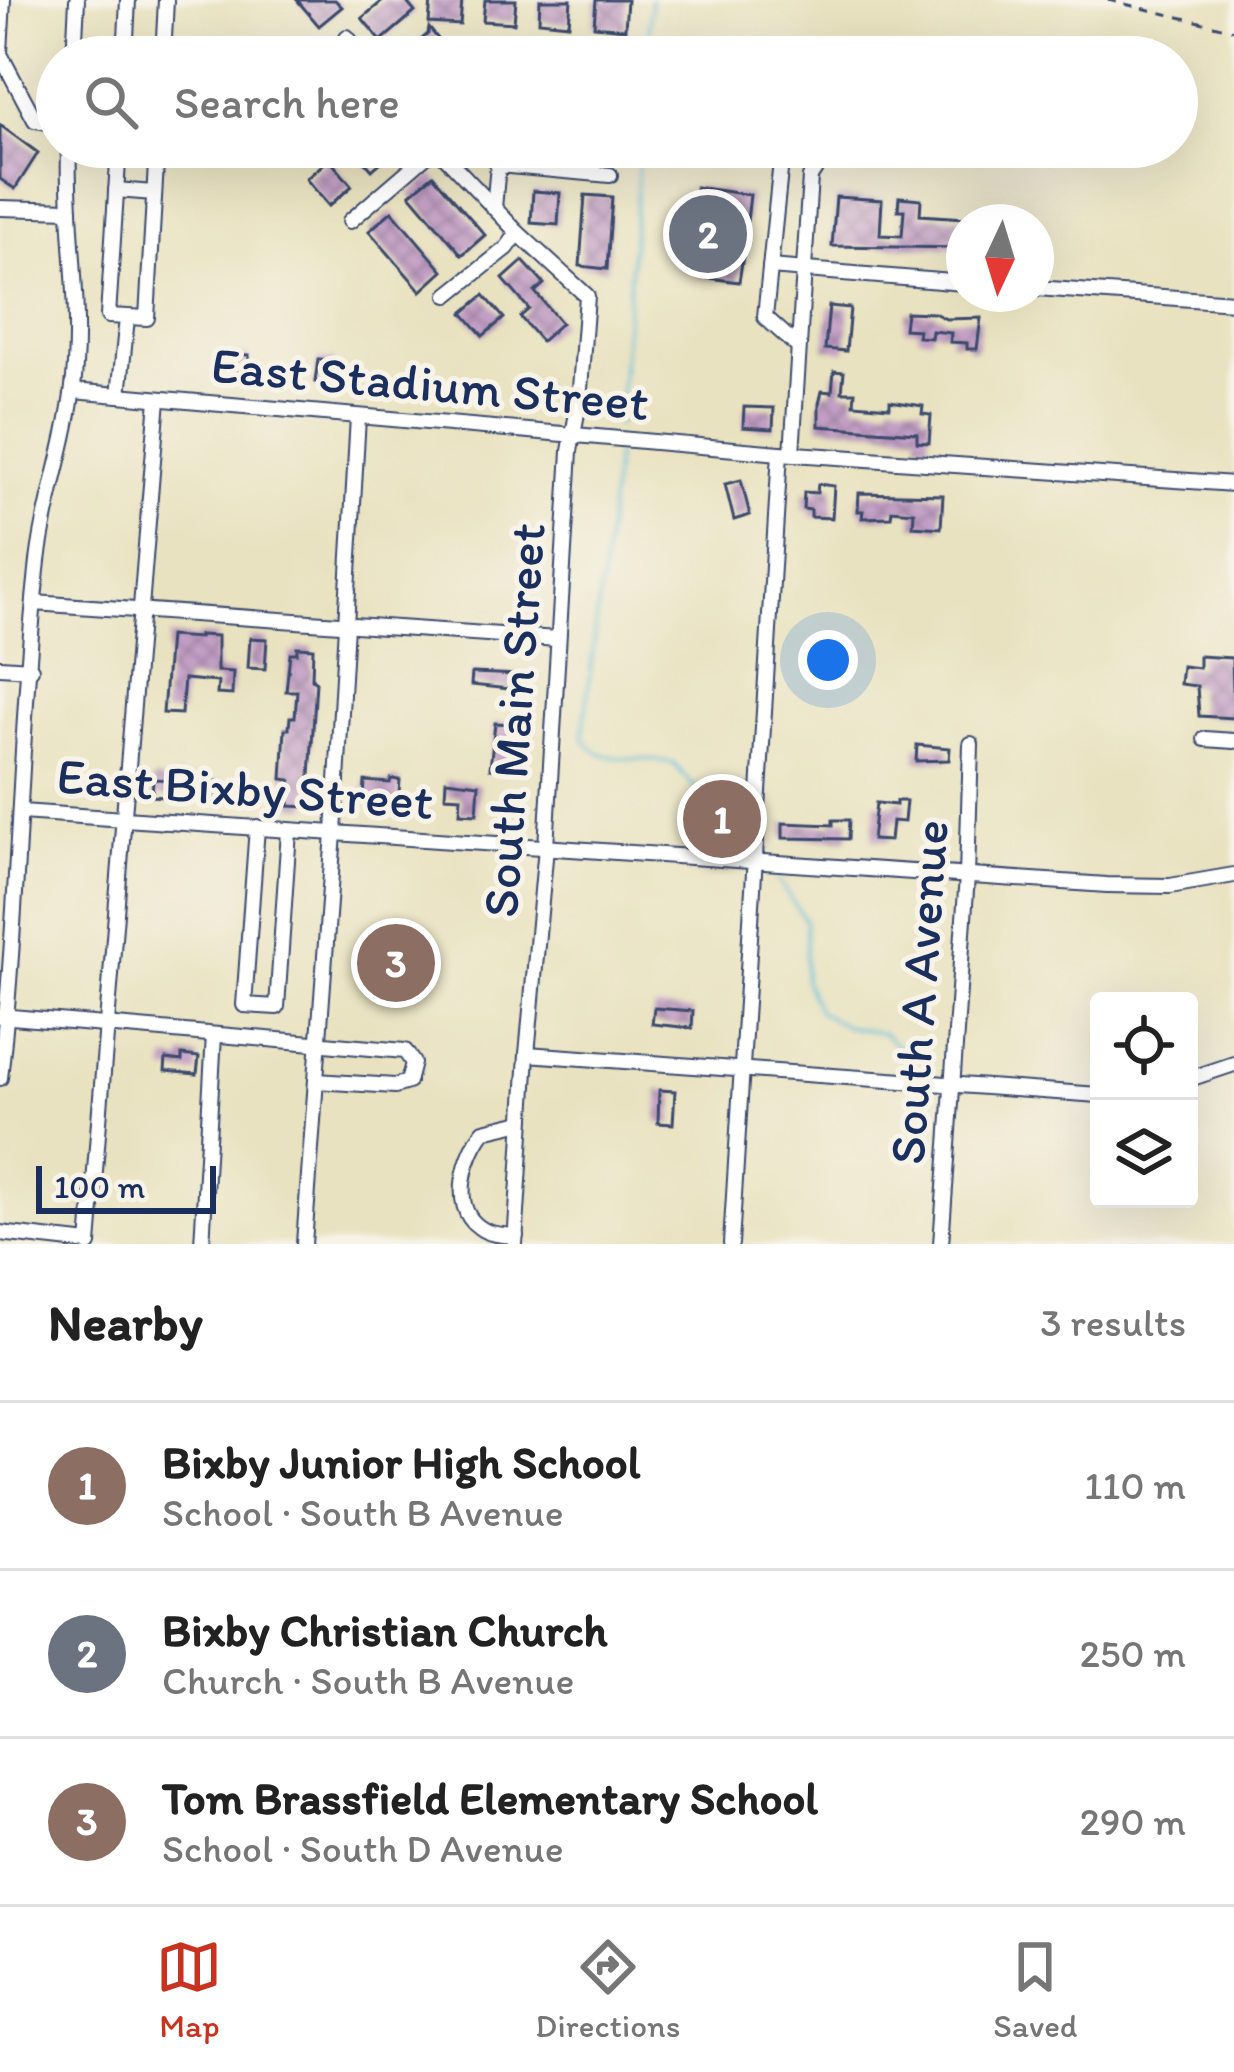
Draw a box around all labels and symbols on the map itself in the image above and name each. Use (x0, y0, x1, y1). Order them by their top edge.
pin: 2 (669, 189, 747, 279)
north arrow (946, 204, 1054, 312)
street label: East Stadium Street (209, 334, 651, 433)
street label: South Main Street (469, 521, 558, 919)
your location (798, 630, 858, 690)
street label: East Bixby Street (55, 745, 435, 832)
pin: 1 (683, 774, 761, 864)
street label: South A Avenue (876, 818, 961, 1166)
pin: 3 (357, 918, 435, 1008)
scale bar (36, 1160, 216, 1213)

